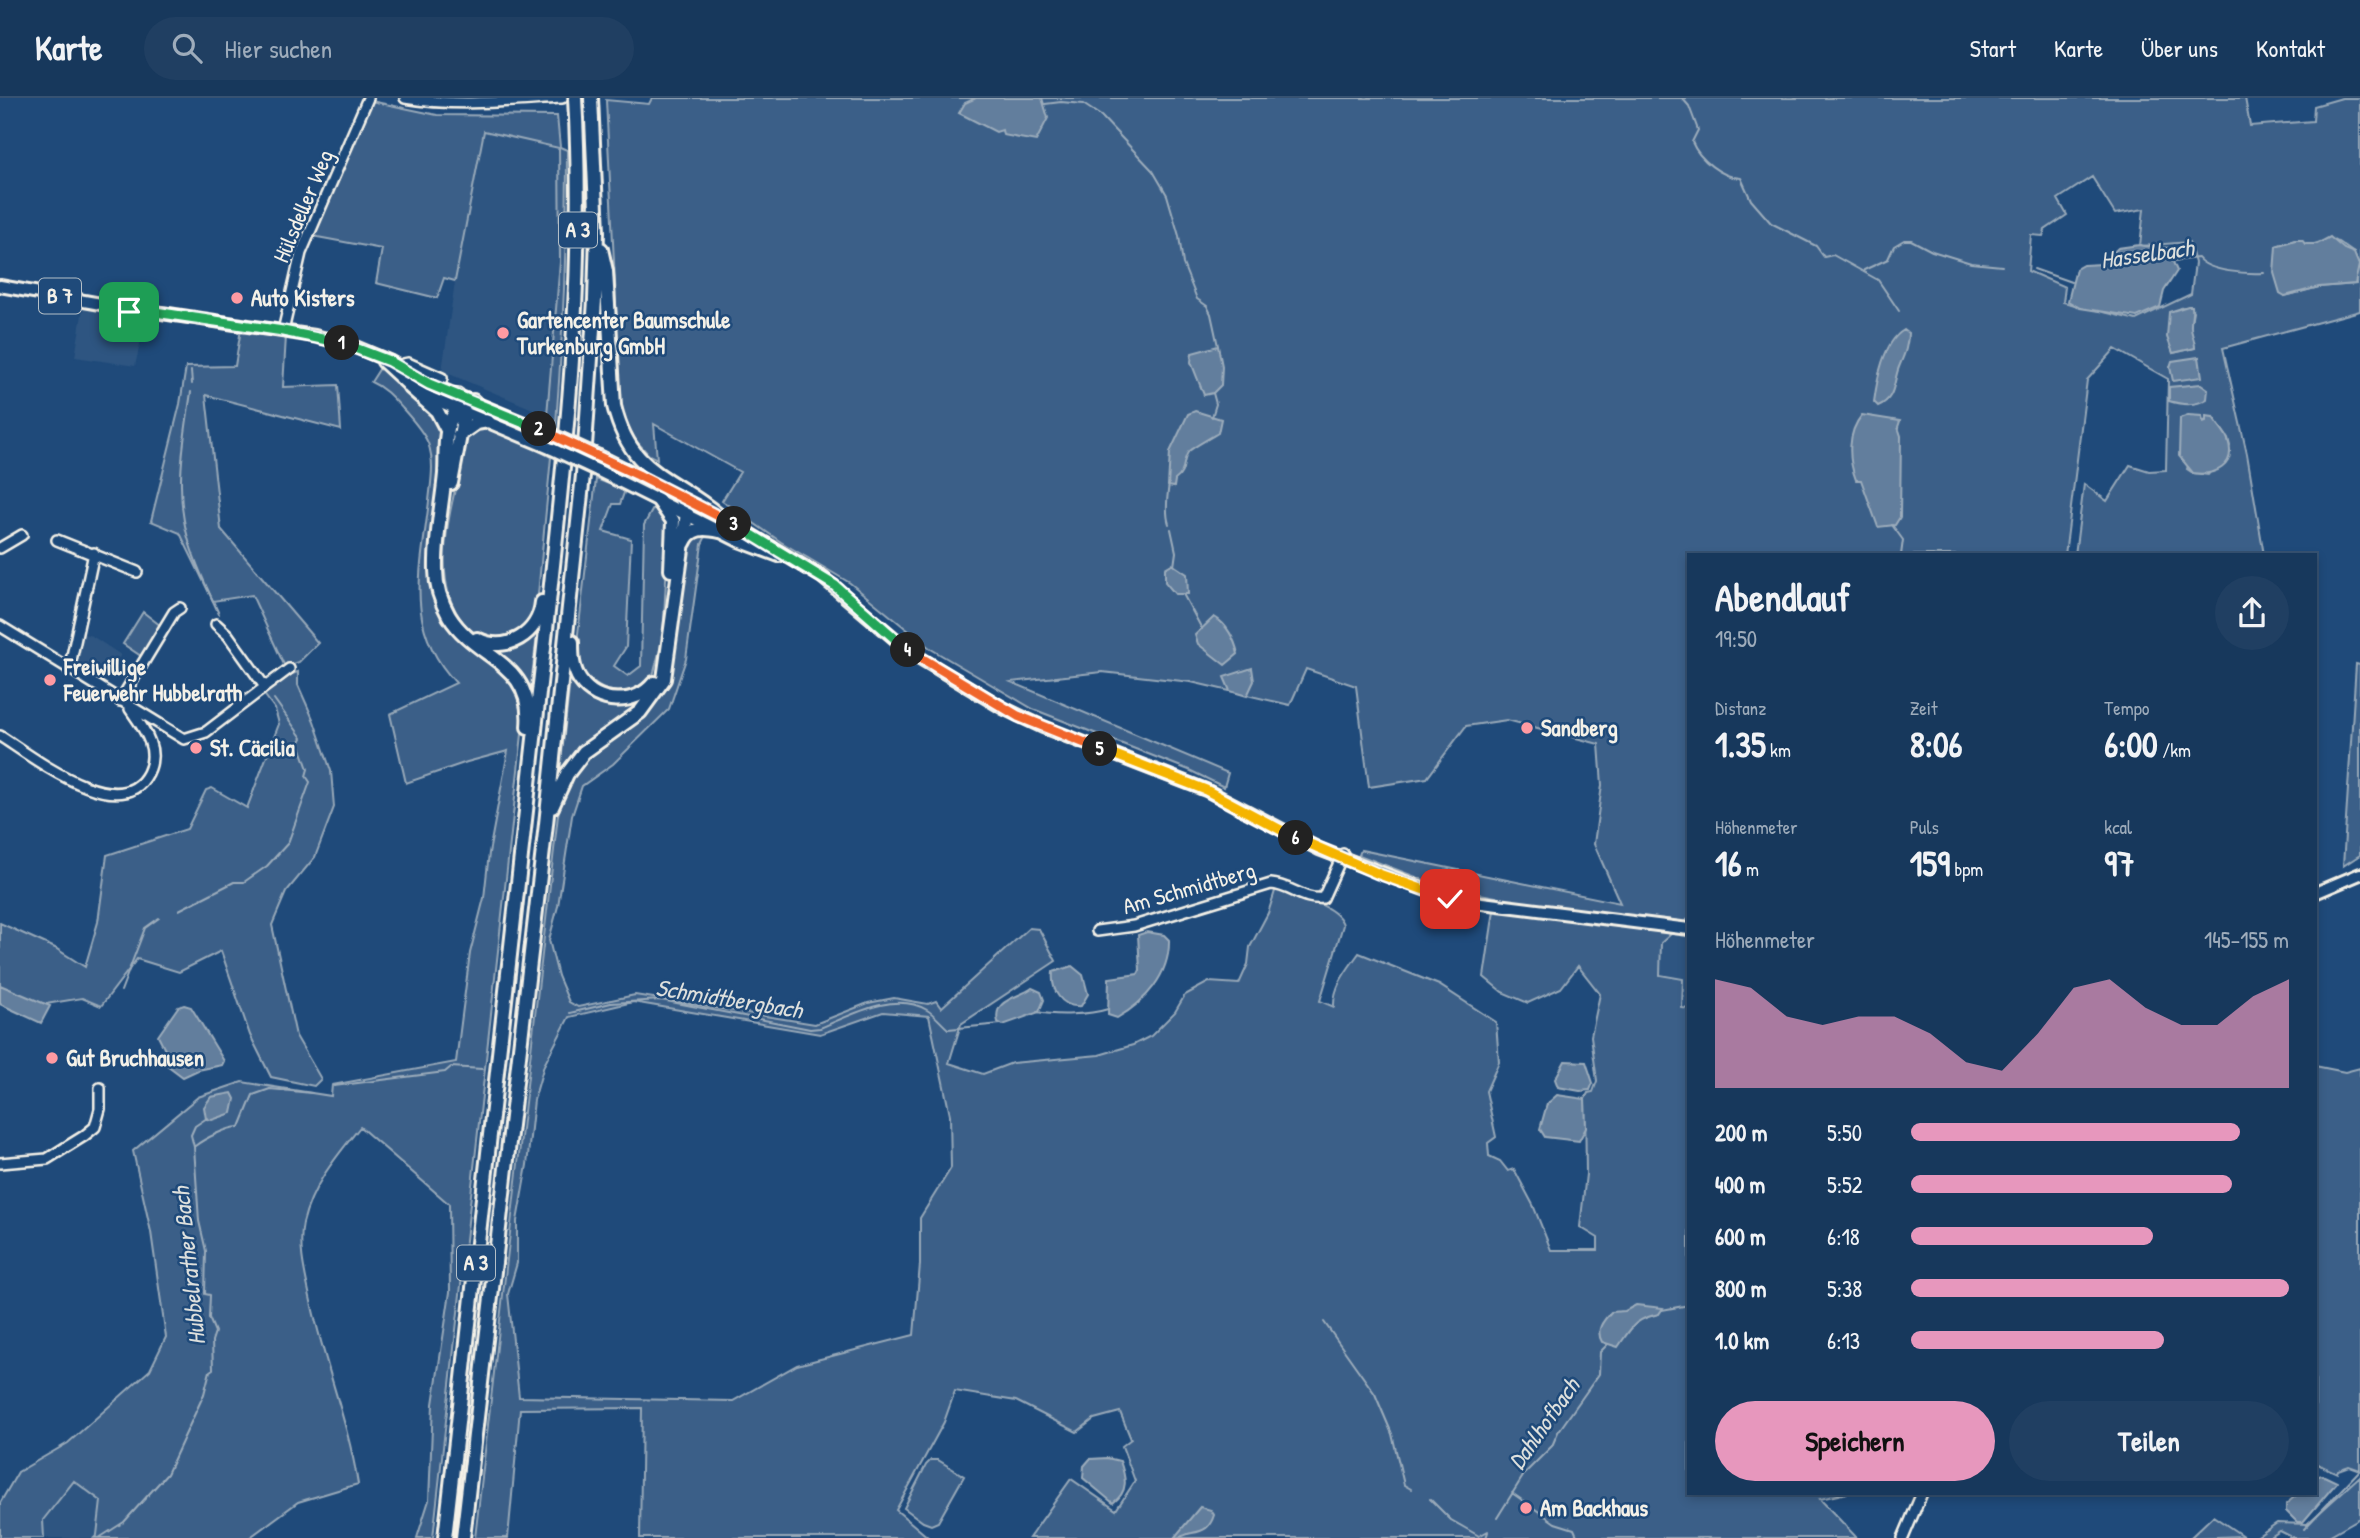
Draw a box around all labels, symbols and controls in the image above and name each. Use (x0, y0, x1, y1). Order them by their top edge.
search box (144, 17, 634, 80)
text: Karte (35, 26, 102, 70)
icon: search (168, 29, 206, 67)
text: Hier suchen (224, 31, 332, 66)
text: Start (1970, 32, 2016, 64)
text: Karte (2054, 32, 2103, 64)
text: Über uns (2141, 32, 2218, 64)
text: Kontakt (2256, 32, 2325, 64)
street label: Hülsdeller Weg (265, 145, 340, 267)
road number: A 3 (559, 212, 597, 248)
water label: Hasselbach (2098, 230, 2197, 275)
road number: B 7 (39, 278, 81, 314)
pin (99, 282, 159, 342)
place label: Auto Kisters (251, 282, 355, 313)
marker: Auto Kisters (229, 290, 245, 306)
icon: arrive (110, 293, 148, 331)
place label: Gartencenter Baumschule Turkenburg GmbH (516, 304, 731, 362)
marker: Gartencenter Baumschule Turkenburg GmbH (495, 325, 511, 341)
pin: 1 (324, 326, 360, 360)
text: 1 (338, 329, 345, 355)
pin: 2 (522, 412, 556, 446)
text: 2 (534, 415, 543, 441)
pin: 3 (716, 506, 752, 542)
text: 3 (729, 510, 738, 536)
text: Abendlauf (1715, 571, 1850, 623)
button: share (2215, 576, 2289, 650)
text: 19:50 (1715, 623, 1757, 654)
pin: 4 (890, 632, 926, 668)
text: 4 (904, 636, 911, 662)
place label: Freiwillige Feuerwehr Hubbelrath (63, 651, 243, 708)
marker: Freiwillige Feuerwehr Hubbelrath (42, 672, 58, 688)
text: Distanz (1715, 695, 1766, 721)
text: Zeit (1910, 695, 1938, 721)
text: Tempo (2104, 695, 2150, 721)
place label: Sandberg (1541, 712, 1618, 744)
marker: Sandberg (1519, 720, 1535, 736)
text: 1.35 (1715, 721, 1766, 768)
text: 8:06 (1910, 721, 1963, 768)
text: 6:00 (2104, 721, 2158, 768)
place label: St. Cäcilia (210, 732, 295, 763)
pin: 5 (1082, 732, 1118, 766)
text: 5 (1095, 735, 1104, 761)
text: km (1766, 737, 1791, 763)
text: /km (2158, 737, 2191, 763)
marker: St. Cäcilia (188, 740, 204, 756)
text: Höhenmeter (1715, 814, 1798, 840)
text: Puls (1910, 814, 1939, 840)
text: kcal (2104, 814, 2132, 840)
pin: 6 (1278, 820, 1314, 856)
text: 6 (1292, 824, 1299, 850)
text: 16 (1715, 840, 1742, 887)
text: 159 (1910, 840, 1950, 887)
text: 97 (2104, 840, 2135, 887)
street label: Am Schmidtberg (1119, 854, 1259, 921)
text: m (1742, 856, 1759, 882)
text: bpm (1950, 856, 1983, 882)
pin (1420, 869, 1480, 929)
icon: check (1431, 880, 1469, 918)
text: Höhenmeter (1715, 924, 1815, 955)
text: 145–155 m (2204, 924, 2289, 955)
water label: Schmidtbergbach (654, 971, 807, 1027)
place label: Gut Bruchhausen (66, 1042, 204, 1073)
marker: Gut Bruchhausen (44, 1050, 60, 1066)
text: 200 m (1715, 1117, 1767, 1148)
text: 5:50 (1827, 1117, 1862, 1148)
text: 400 m (1715, 1169, 1765, 1200)
text: 5:52 (1827, 1169, 1863, 1200)
water label: Hubbelrather Bach (164, 1184, 212, 1347)
text: 600 m (1715, 1221, 1766, 1252)
text: 6:18 (1827, 1221, 1860, 1252)
road number: A 3 (457, 1246, 495, 1280)
text: 800 m (1715, 1273, 1767, 1304)
text: 5:38 (1827, 1273, 1862, 1304)
text: 1.0 km (1715, 1325, 1769, 1356)
text: 6:13 (1827, 1325, 1860, 1356)
water label: Dahlhofbach (1500, 1370, 1587, 1475)
button: Speichern (1715, 1401, 1995, 1481)
button: Teilen (2009, 1401, 2289, 1481)
place label: Am Backhaus (1540, 1492, 1648, 1523)
marker: Am Backhaus (1518, 1500, 1534, 1516)

